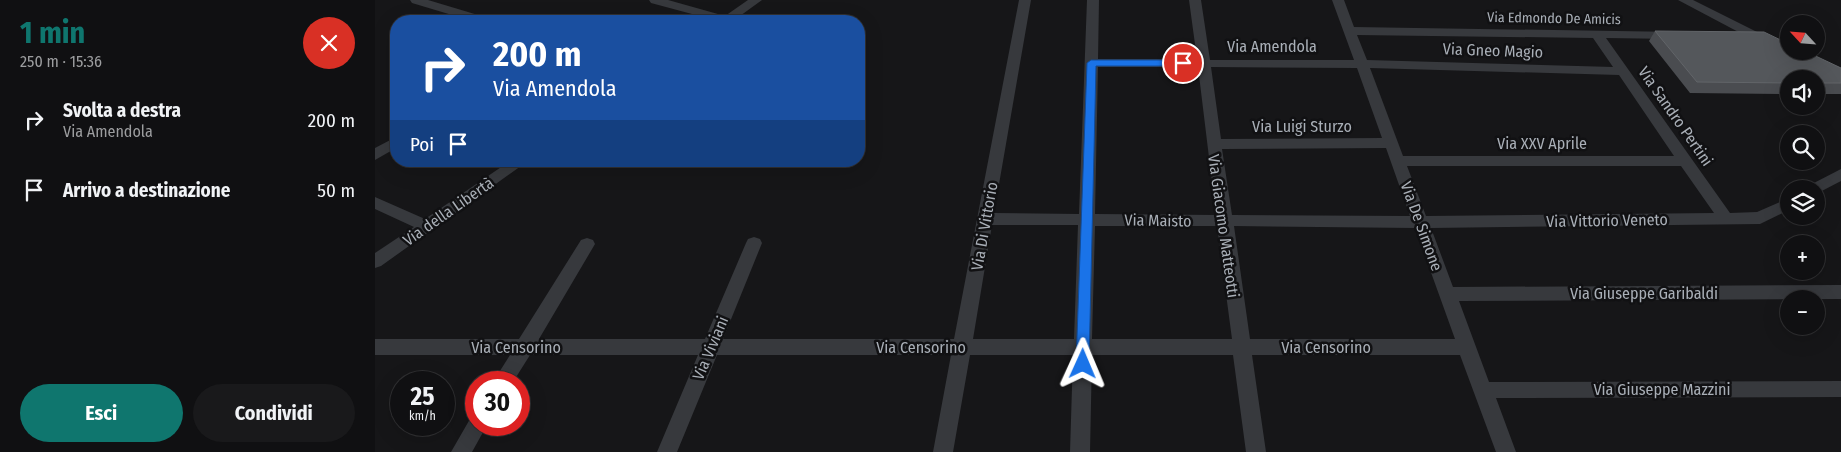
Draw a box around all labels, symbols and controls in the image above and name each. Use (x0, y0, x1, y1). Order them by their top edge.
street label: Via Edmondo De Amicis (1487, 9, 1621, 28)
text: 1 min (20, 15, 85, 51)
north arrow (1780, 15, 1825, 60)
map controls (1780, 15, 1825, 335)
button: close (303, 17, 355, 69)
text: 200 m (493, 33, 581, 75)
icon: right (410, 35, 475, 100)
street label: Via Amendola (1227, 37, 1317, 56)
street label: Via Gneo Magio (1442, 39, 1544, 62)
pin (1162, 42, 1204, 84)
icon: arrive (1169, 49, 1197, 77)
text: 250 m · 15:36 (20, 52, 102, 71)
street label: Via Sandro Pertini (1634, 63, 1717, 170)
button: sound (1780, 70, 1825, 115)
text: Via Amendola (493, 75, 617, 102)
text: Svolta a destra (63, 99, 181, 122)
icon: right (20, 106, 48, 134)
text: 200 m (308, 109, 355, 132)
street label: Via Luigi Sturzo (1252, 117, 1352, 136)
text: Via Amendola (63, 122, 153, 141)
button: search (1780, 125, 1825, 170)
icon: arrive (444, 130, 472, 158)
text: Poi (410, 133, 434, 156)
street label: Via XXV Aprile (1497, 134, 1587, 153)
street label: Via Giacomo Matteotti (1204, 153, 1243, 299)
street label: Via della Libertà (399, 173, 497, 250)
icon: arrive (20, 176, 48, 204)
text: Arrivo a destinazione (63, 179, 230, 202)
text: 50 m (317, 179, 355, 202)
street label: Via De Simone (1397, 179, 1447, 274)
street label: Via Di Vittorio (967, 180, 1002, 272)
button: layers (1780, 180, 1825, 225)
street label: Via Maisto (1124, 210, 1192, 231)
street label: Via Vittorio Veneto (1546, 210, 1668, 231)
button: + (1780, 235, 1825, 280)
street label: Via Giuseppe Garibaldi (1570, 284, 1718, 303)
button: − (1780, 290, 1825, 335)
street label: Via Viviani (689, 313, 732, 383)
position arrow (1056, 337, 1108, 389)
street label: Via Censorino (471, 338, 561, 357)
street label: Via Censorino (876, 338, 966, 357)
street label: Via Censorino (1281, 338, 1371, 357)
speed limit sign: 30 (465, 371, 530, 436)
street label: Via Giuseppe Mazzini (1593, 380, 1731, 399)
text: 25 (411, 382, 434, 412)
button: Esci (20, 384, 183, 442)
button: Condividi (193, 384, 355, 442)
text: km/h (409, 409, 436, 423)

